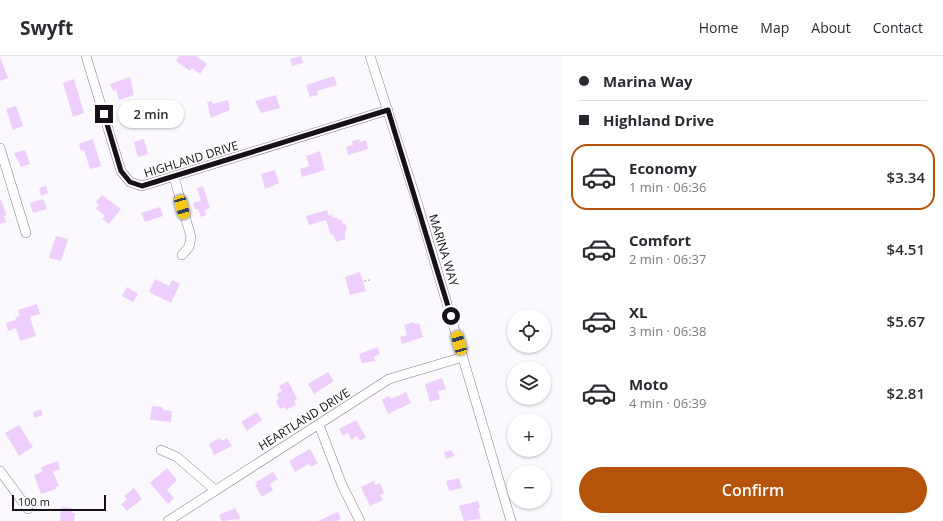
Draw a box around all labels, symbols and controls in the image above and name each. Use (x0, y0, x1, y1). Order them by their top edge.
text: Swyft (20, 15, 73, 41)
text: Home (699, 18, 738, 37)
text: Map (760, 18, 789, 37)
text: About (811, 18, 851, 37)
text: Contact (873, 18, 923, 37)
text: Marina Way (603, 71, 693, 91)
callout: 2 min (118, 100, 184, 128)
route end (95, 105, 113, 123)
text: 2 min (133, 105, 169, 123)
text: Highland Drive (603, 110, 714, 130)
street label: HIGHLAND DRIVE (142, 137, 240, 181)
text: Economy (629, 158, 697, 178)
icon: car (581, 159, 617, 195)
text: $3.34 (887, 167, 925, 187)
text: 1 min · 06:36 (629, 178, 706, 196)
car (173, 194, 191, 220)
street label: MARINA WAY (425, 212, 463, 288)
text: Comfort (629, 230, 691, 250)
icon: car (581, 231, 617, 267)
text: $4.51 (887, 239, 925, 259)
text: 2 min · 06:37 (629, 250, 706, 268)
text: XL (629, 302, 647, 322)
icon: car (581, 303, 617, 339)
route start (442, 307, 460, 325)
map controls (507, 309, 551, 509)
button: locate (507, 309, 551, 353)
text: $5.67 (887, 311, 925, 331)
text: 3 min · 06:38 (629, 322, 706, 340)
car (450, 330, 468, 356)
button: layers (507, 361, 551, 405)
text: Moto (629, 374, 668, 394)
icon: car (581, 375, 617, 411)
text: $2.81 (887, 383, 925, 403)
street label: HEARTLAND DRIVE (255, 384, 353, 454)
text: 4 min · 06:39 (629, 394, 706, 412)
button: + (507, 413, 551, 457)
button: − (507, 465, 551, 509)
button: Confirm (579, 467, 927, 513)
scale bar (12, 493, 106, 512)
text: 100 m (18, 494, 50, 509)

